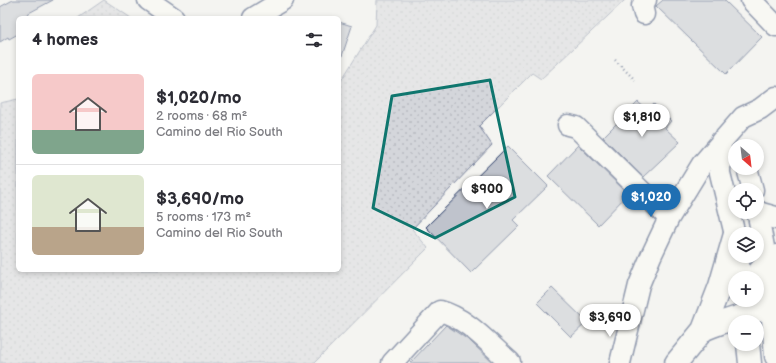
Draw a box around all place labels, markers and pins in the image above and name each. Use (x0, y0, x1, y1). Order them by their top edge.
pin: $1,810 (609, 104, 675, 138)
pin: $900 (463, 176, 511, 210)
pin: $1,020 (618, 184, 684, 218)
pin: $3,690 (577, 304, 643, 338)

